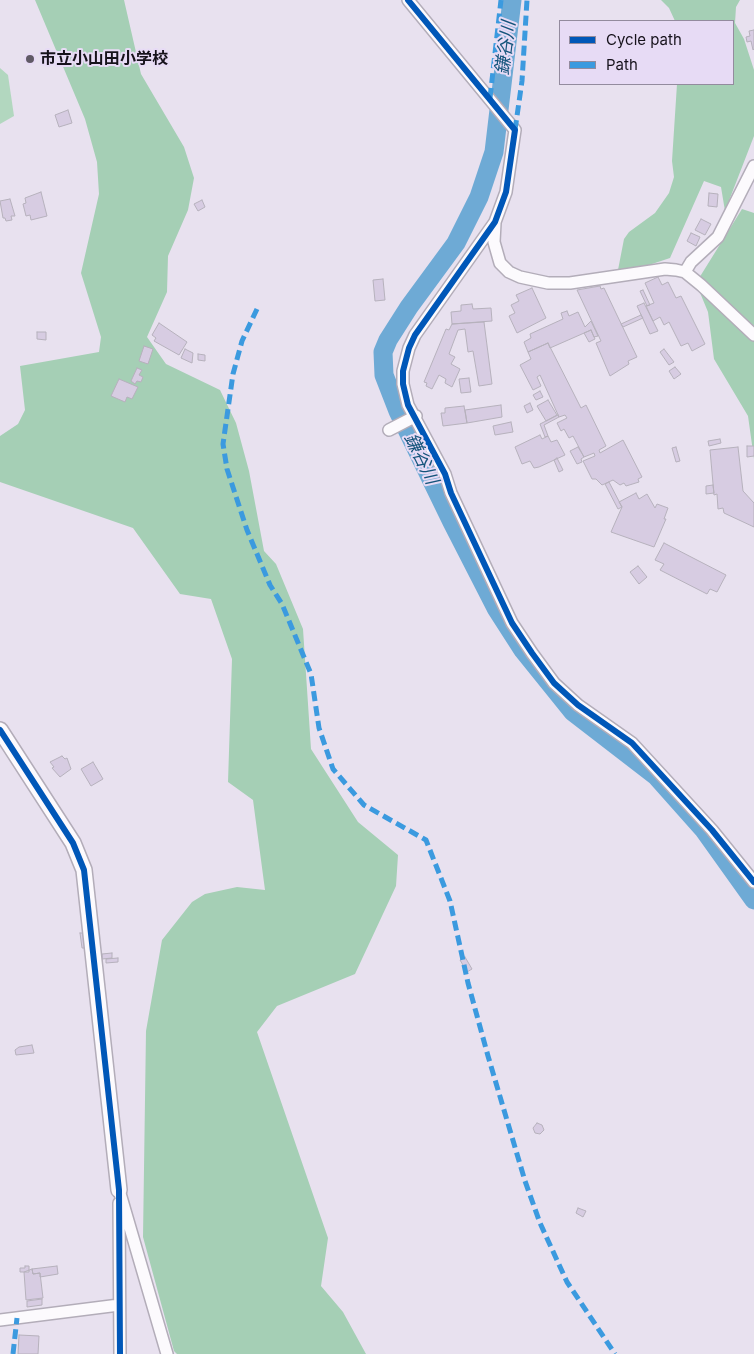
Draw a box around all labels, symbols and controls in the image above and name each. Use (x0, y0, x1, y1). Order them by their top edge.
water label: 鎌谷川 (492, 20, 520, 76)
legend (559, 20, 734, 85)
text: Cycle path (606, 30, 682, 49)
place label: 市立小山田小学校 (40, 49, 168, 69)
marker: 市立小山田小学校 (24, 53, 36, 65)
text: Path (606, 55, 638, 74)
water label: 鎌谷川 (399, 430, 443, 488)

